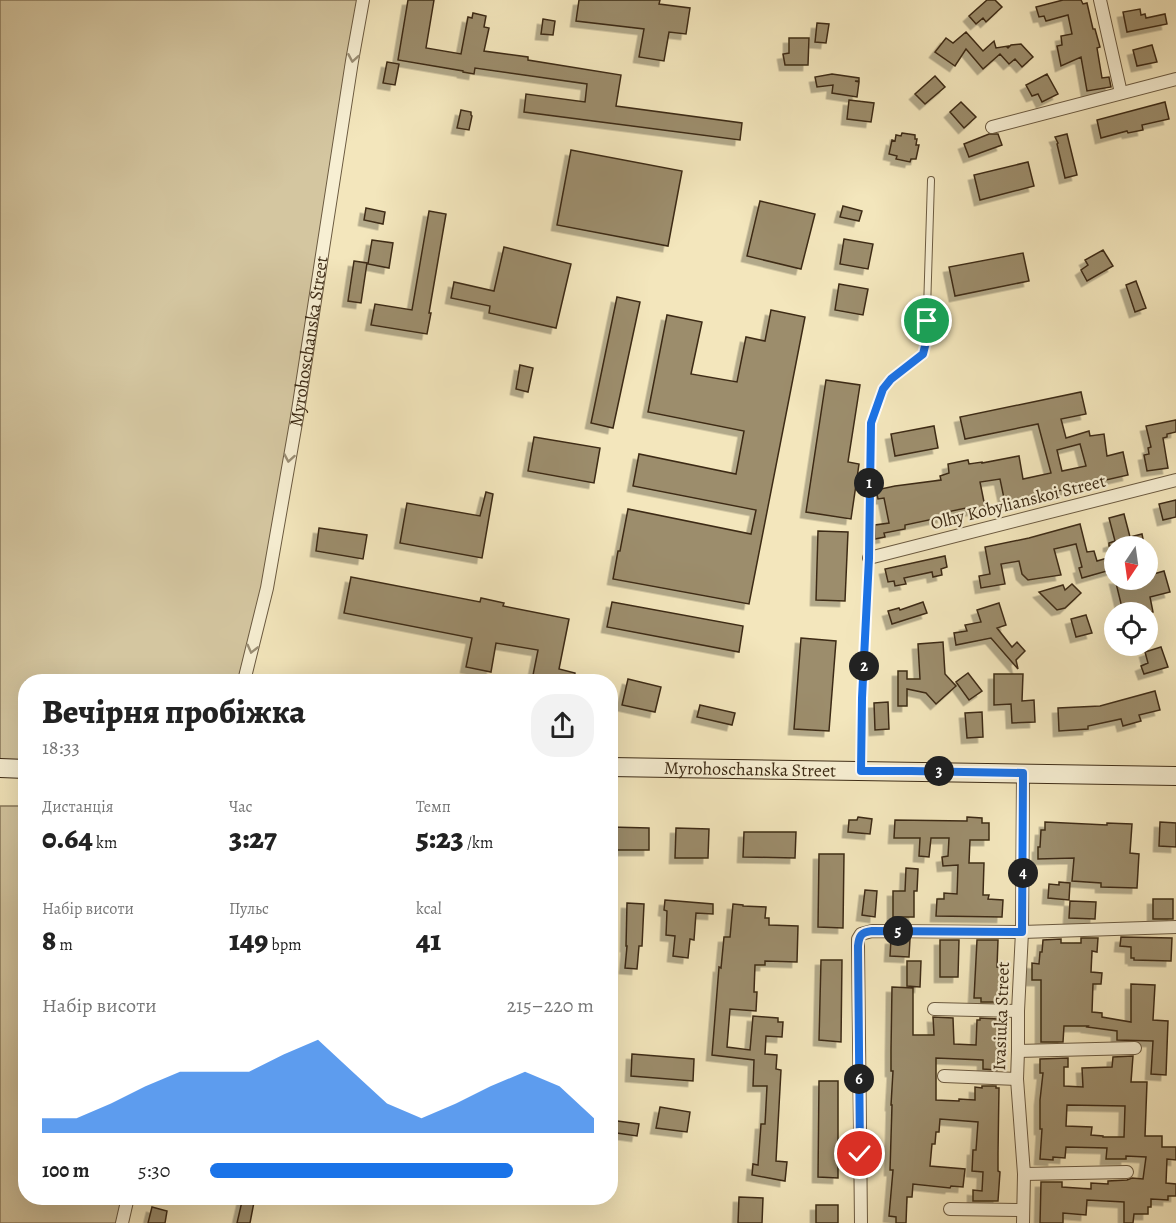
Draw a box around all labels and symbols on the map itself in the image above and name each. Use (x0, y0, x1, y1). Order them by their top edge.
one-way arrow (347, 53, 359, 62)
street label: Myrohoschanska Street (284, 254, 334, 428)
pin (901, 295, 952, 346)
one-way arrow (284, 453, 296, 462)
pin: 1 (854, 468, 884, 498)
street label: Olhy Kobylianskoi Street (928, 469, 1108, 535)
north arrow (1104, 536, 1158, 590)
one-way arrow (246, 644, 259, 654)
pin: 2 (849, 651, 879, 681)
street label: Myrohoschanska Street (664, 756, 836, 783)
pin: 3 (924, 756, 954, 786)
pin: 4 (1008, 858, 1038, 888)
pin: 5 (883, 916, 913, 946)
street label: Ivasiuka Street (987, 961, 1015, 1071)
pin: 6 (844, 1064, 874, 1094)
pin (834, 1128, 885, 1179)

